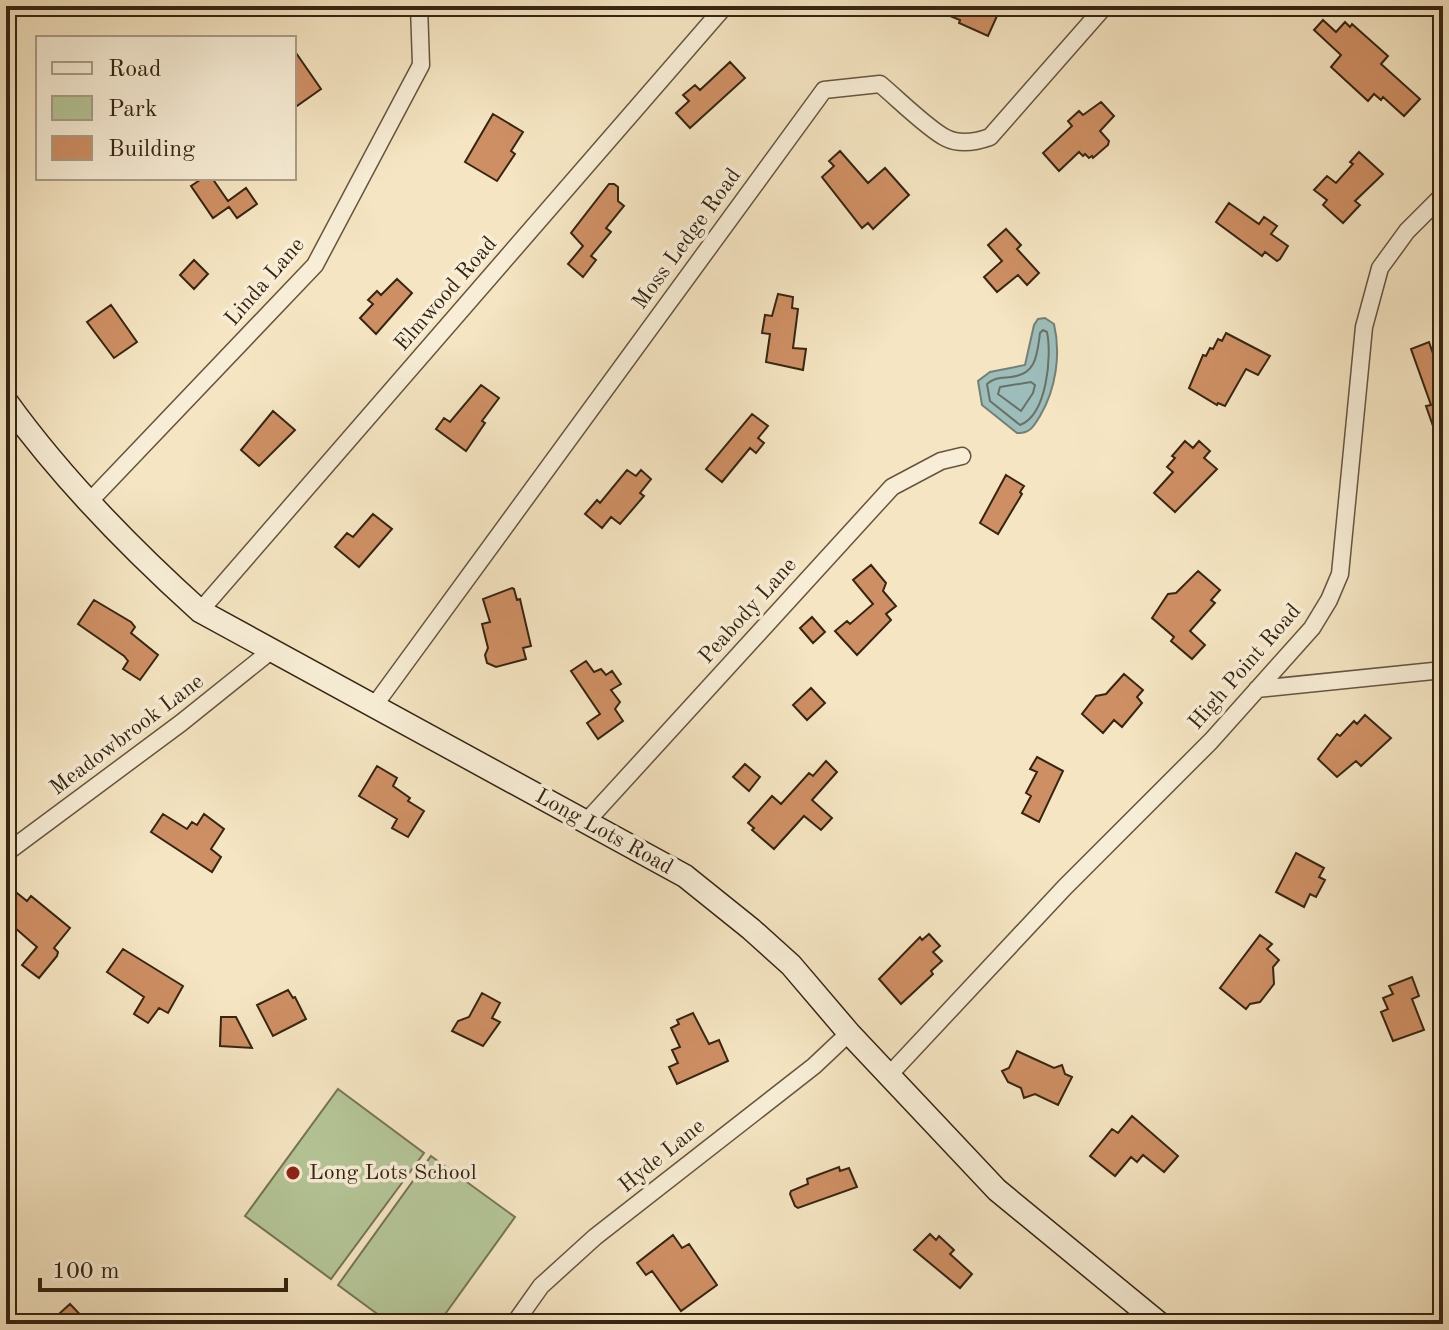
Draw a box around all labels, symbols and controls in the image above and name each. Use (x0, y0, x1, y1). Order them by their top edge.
legend (36, 36, 296, 180)
text: Road (108, 58, 161, 82)
text: Park (108, 98, 157, 122)
text: Building (108, 138, 195, 162)
street label: Moss Ledge Road (629, 165, 745, 313)
street label: Elmwood Road (391, 233, 501, 355)
street label: Linda Lane (221, 234, 309, 330)
street label: Peabody Lane (695, 554, 801, 668)
street label: High Point Road (1185, 600, 1305, 734)
street label: Meadowbrook Lane (46, 670, 208, 800)
street label: Long Lots Road (531, 785, 677, 879)
street label: Hyde Lane (615, 1115, 709, 1197)
place label: Long Lots School (309, 1162, 477, 1184)
marker: Long Lots School (284, 1164, 302, 1182)
scale bar (40, 1242, 286, 1292)
text: 100 m (52, 1260, 120, 1284)

